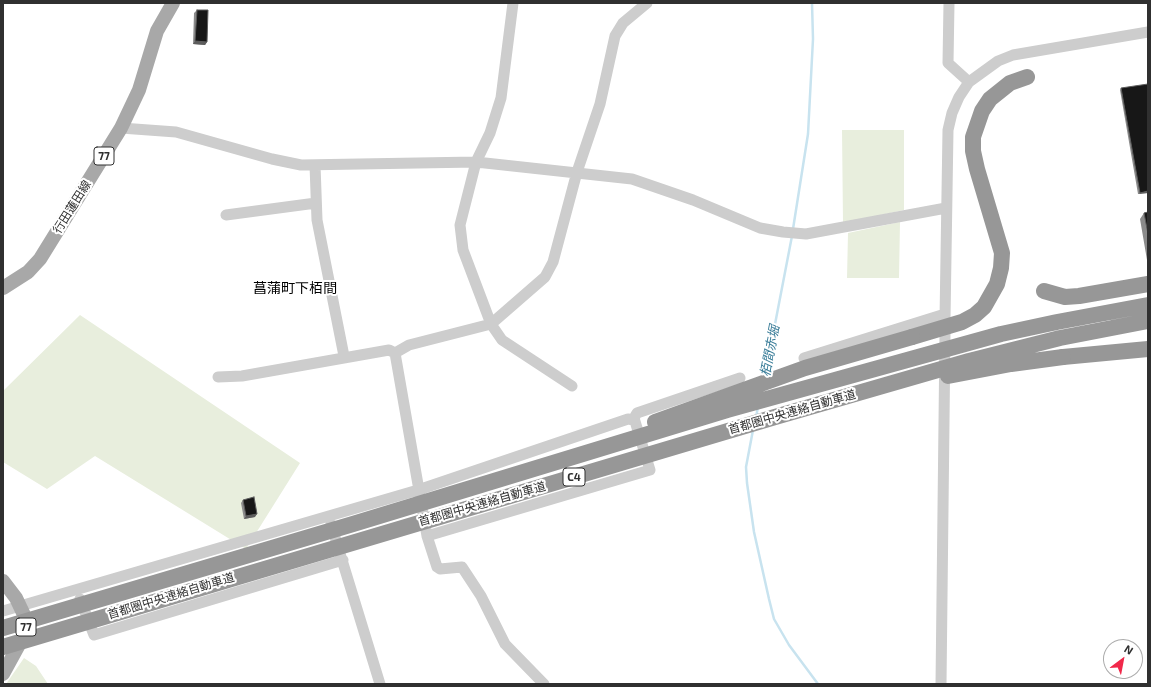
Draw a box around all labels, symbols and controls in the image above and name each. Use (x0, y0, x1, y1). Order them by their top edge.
road number: 77 (94, 147, 114, 165)
street label: 行田蓮田線 (50, 178, 94, 236)
district label: 菖蒲町下栢間 (253, 280, 337, 296)
water label: 栢間赤堀 (757, 324, 783, 378)
street label: 首都圏中央連絡自動車道 (727, 387, 857, 437)
road number: C4 (563, 468, 585, 486)
street label: 首都圏中央連絡自動車道 (417, 479, 547, 529)
street label: 首都圏中央連絡自動車道 (106, 570, 236, 622)
road number: 77 (16, 618, 36, 636)
north arrow (1103, 639, 1143, 679)
text: N (1122, 642, 1136, 657)

